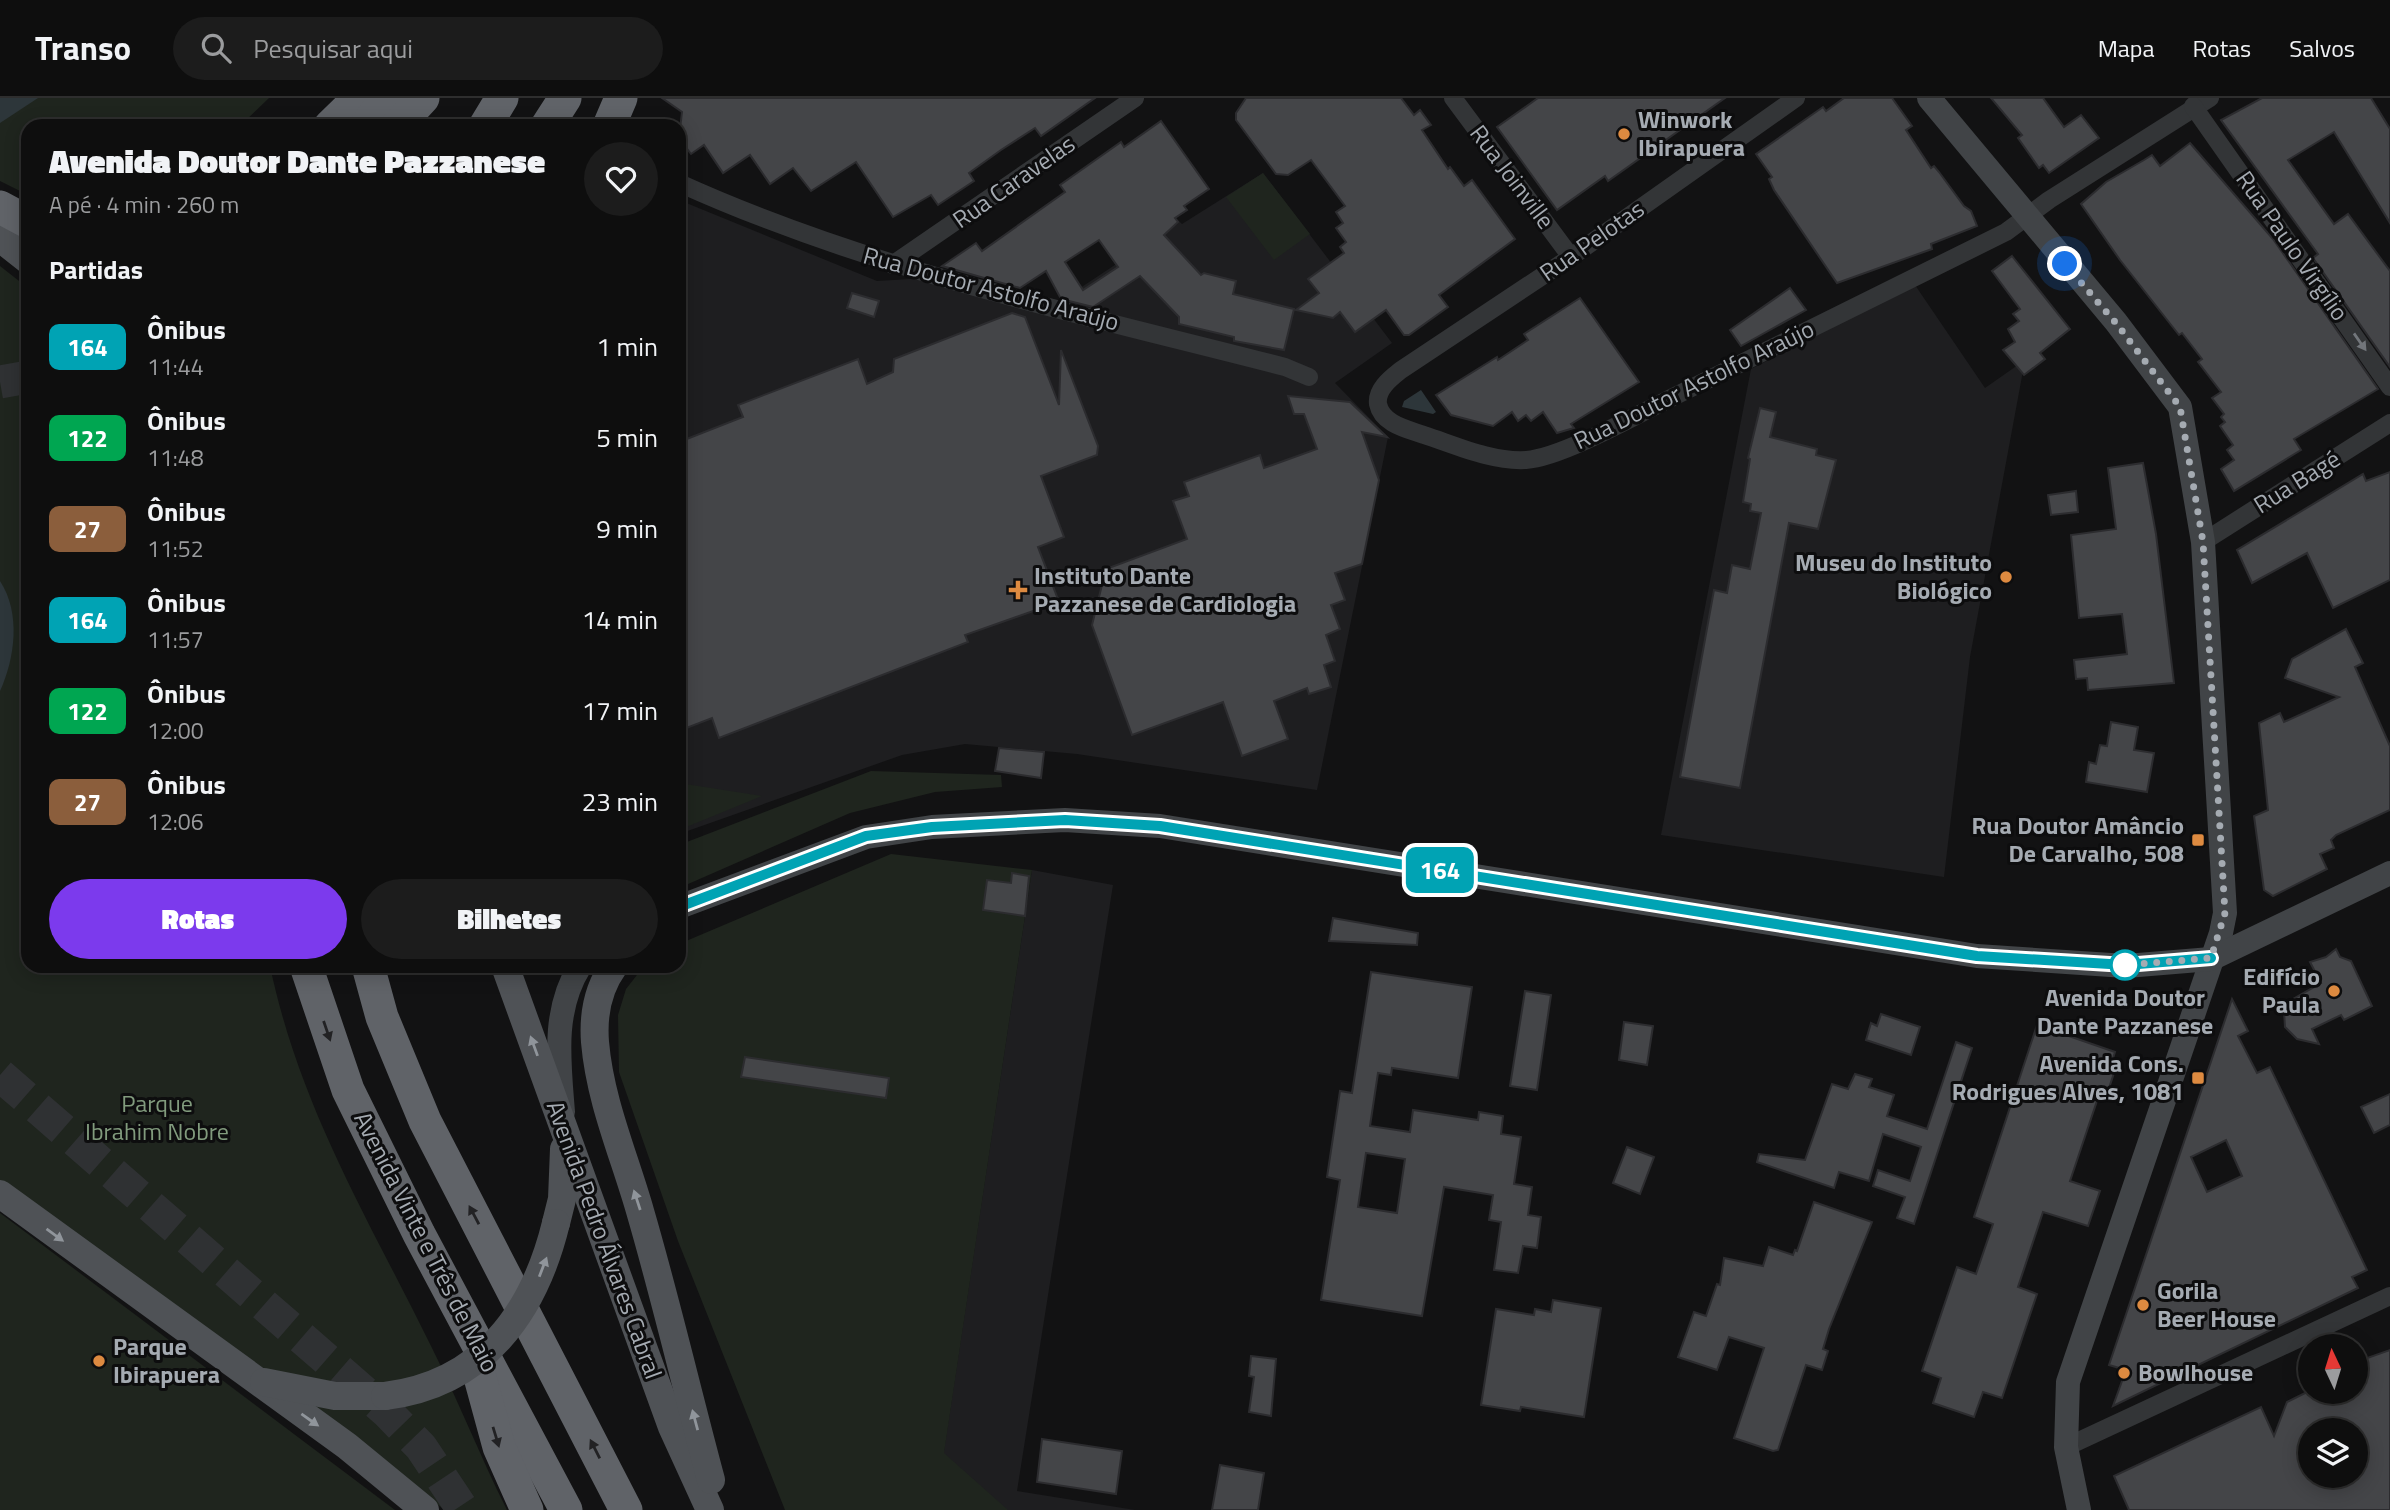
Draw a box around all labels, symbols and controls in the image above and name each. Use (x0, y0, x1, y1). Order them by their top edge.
search box (173, 17, 663, 80)
text: Transo (35, 23, 131, 73)
icon: search (197, 29, 235, 67)
text: Pesquisar aqui (253, 29, 413, 68)
text: Mapa (2098, 30, 2154, 66)
text: Rotas (2192, 30, 2251, 66)
text: Salvos (2289, 30, 2355, 66)
place label: Winwork Ibirapuera (1638, 101, 1745, 165)
street label: Rua Joinville (1462, 117, 1564, 236)
street label: Rua Caravelas (945, 126, 1082, 237)
marker: Winwork Ibirapuera (1616, 126, 1632, 142)
text: Avenida Doutor Dante Pazzanese (49, 136, 545, 186)
button: heart (584, 142, 658, 216)
street label: Rua Paulo Virgílio (2228, 163, 2358, 328)
text: A pé · 4 min · 260 m (49, 187, 239, 222)
street label: Rua Pelotas (1532, 191, 1651, 290)
street label: Rua Doutor Astolfo Araújo (859, 237, 1123, 340)
your location (2047, 246, 2082, 281)
text: Partidas (49, 250, 143, 289)
text: Ônibus (147, 310, 226, 349)
street label: Rua Doutor Astolfo Araújo (1567, 310, 1820, 458)
text: 1 min (596, 327, 658, 366)
text: 164 (67, 329, 108, 365)
one-way arrow (2353, 333, 2367, 351)
text: 11:44 (147, 349, 204, 384)
text: Ônibus (147, 401, 226, 440)
text: 5 min (596, 418, 658, 457)
text: 122 (67, 420, 108, 456)
text: 11:48 (147, 440, 204, 475)
street label: Rua Bagé (2246, 440, 2347, 522)
text: Ônibus (147, 492, 226, 531)
text: 9 min (596, 509, 658, 548)
text: 27 (74, 511, 101, 547)
text: 11:52 (147, 531, 204, 566)
place label: Museu do Instituto Biológico (1795, 544, 1992, 608)
place label: Instituto Dante Pazzanese de Cardiologia (1034, 557, 1296, 621)
marker: Museu do Instituto Biológico (1998, 569, 2014, 585)
marker: Instituto Dante Pazzanese de Cardiologia (1008, 580, 1028, 600)
text: Ônibus (147, 583, 226, 622)
text: 14 min (582, 600, 658, 639)
text: 164 (67, 602, 108, 638)
text: 11:57 (147, 622, 204, 657)
text: Ônibus (147, 674, 226, 713)
text: 17 min (582, 691, 658, 730)
text: 122 (67, 693, 108, 729)
text: 12:00 (147, 713, 204, 748)
text: Ônibus (147, 765, 226, 804)
text: 23 min (582, 782, 658, 821)
text: 27 (74, 784, 101, 820)
text: 12:06 (147, 804, 204, 839)
place label: Rua Doutor Amâncio De Carvalho, 508 (1971, 807, 2184, 871)
marker: Rua Doutor Amâncio De Carvalho, 508 (2190, 832, 2206, 848)
line badge: 164 (1400, 847, 1480, 893)
text: 164 (1420, 852, 1460, 888)
button: Rotas (49, 879, 347, 959)
button: Bilhetes (361, 879, 658, 959)
marker: Avenida Doutor Dante Pazzanese (2110, 950, 2140, 980)
place label: Edifício Paula (2243, 958, 2320, 1022)
place label: Avenida Doutor Dante Pazzanese (2037, 979, 2213, 1043)
marker: Edifício Paula (2326, 983, 2342, 999)
one-way arrow (322, 1020, 333, 1041)
one-way arrow (528, 1035, 539, 1056)
place label: Avenida Cons. Rodrigues Alves, 1081 (1952, 1045, 2184, 1109)
marker: Avenida Cons. Rodrigues Alves, 1081 (2190, 1070, 2206, 1086)
park label: Parque Ibrahim Nobre (85, 1085, 229, 1149)
street label: Avenida Pedro Álvares Cabral (538, 1095, 672, 1384)
street label: Avenida Vinte e Três de Maio (345, 1105, 508, 1378)
one-way arrow (631, 1190, 641, 1211)
one-way arrow (468, 1205, 480, 1225)
one-way arrow (46, 1227, 64, 1241)
one-way arrow (538, 1257, 549, 1278)
place label: Gorila Beer House (2157, 1272, 2276, 1336)
marker: Gorila Beer House (2135, 1297, 2151, 1313)
place label: Parque Ibirapuera (113, 1328, 220, 1392)
north arrow (2298, 1334, 2368, 1404)
map controls (2298, 1334, 2368, 1488)
marker: Parque Ibirapuera (91, 1353, 107, 1369)
place label: Bowlhouse (2138, 1354, 2253, 1390)
marker: Bowlhouse (2116, 1365, 2132, 1381)
one-way arrow (689, 1409, 700, 1431)
one-way arrow (301, 1413, 319, 1427)
button: layers (2298, 1418, 2368, 1488)
one-way arrow (491, 1427, 501, 1448)
one-way arrow (589, 1439, 601, 1459)

